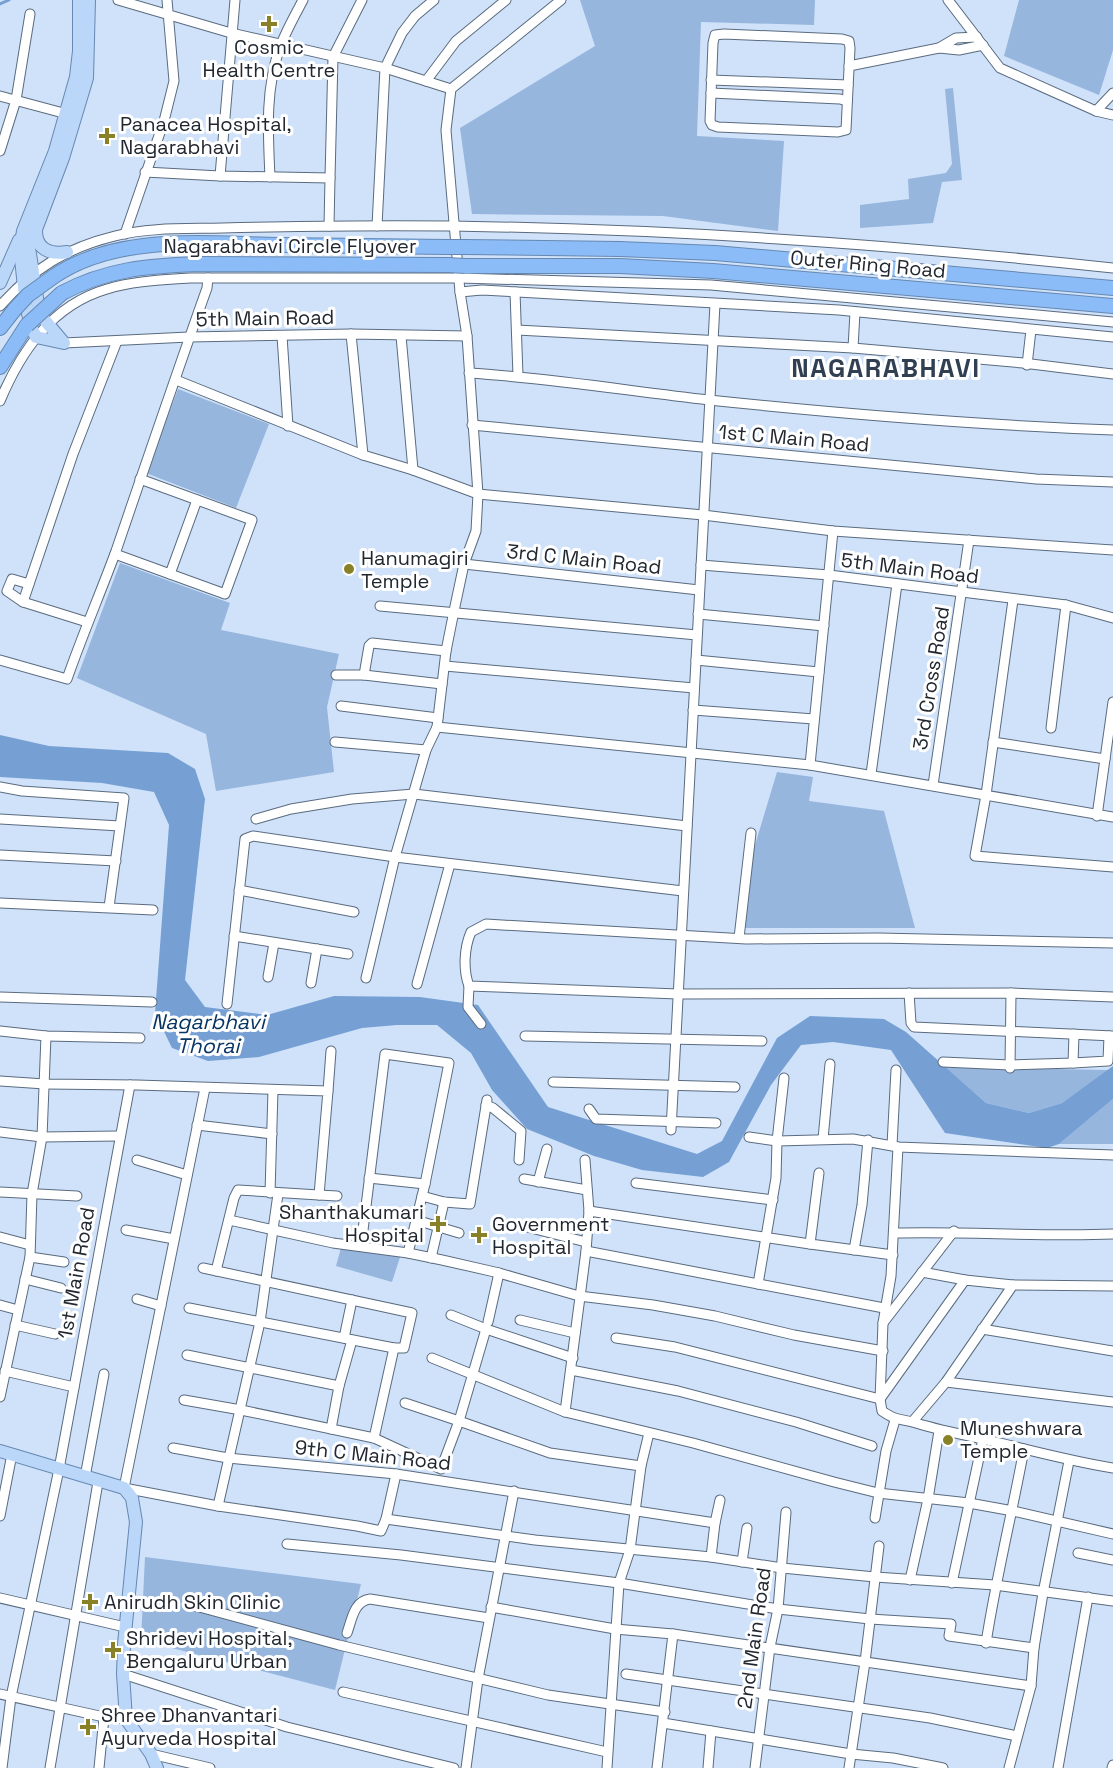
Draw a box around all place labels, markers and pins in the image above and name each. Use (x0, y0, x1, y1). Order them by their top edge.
marker: Cosmic Health Centre (260, 15, 278, 33)
place label: Cosmic Health Centre (203, 34, 335, 83)
place label: Panacea Hospital, Nagarabhavi (120, 111, 292, 160)
marker: Panacea Hospital, Nagarabhavi (98, 127, 116, 145)
place label: Hanumagiri Temple (361, 545, 469, 594)
marker: Hanumagiri Temple (342, 562, 356, 576)
place label: Shanthakumari Hospital (279, 1199, 424, 1248)
place label: Government Hospital (492, 1211, 609, 1260)
marker: Shanthakumari Hospital (429, 1215, 447, 1233)
marker: Government Hospital (470, 1226, 488, 1244)
place label: Muneshwara Temple (960, 1415, 1082, 1464)
marker: Muneshwara Temple (941, 1433, 955, 1447)
place label: Anirudh Skin Clinic (104, 1589, 281, 1615)
marker: Anirudh Skin Clinic (81, 1593, 99, 1611)
place label: Shridevi Hospital, Bengaluru Urban (126, 1625, 292, 1674)
marker: Shridevi Hospital, Bengaluru Urban (104, 1641, 122, 1659)
place label: Shree Dhanvantari Ayurveda Hospital (101, 1702, 278, 1751)
marker: Shree Dhanvantari Ayurveda Hospital (79, 1718, 97, 1736)

